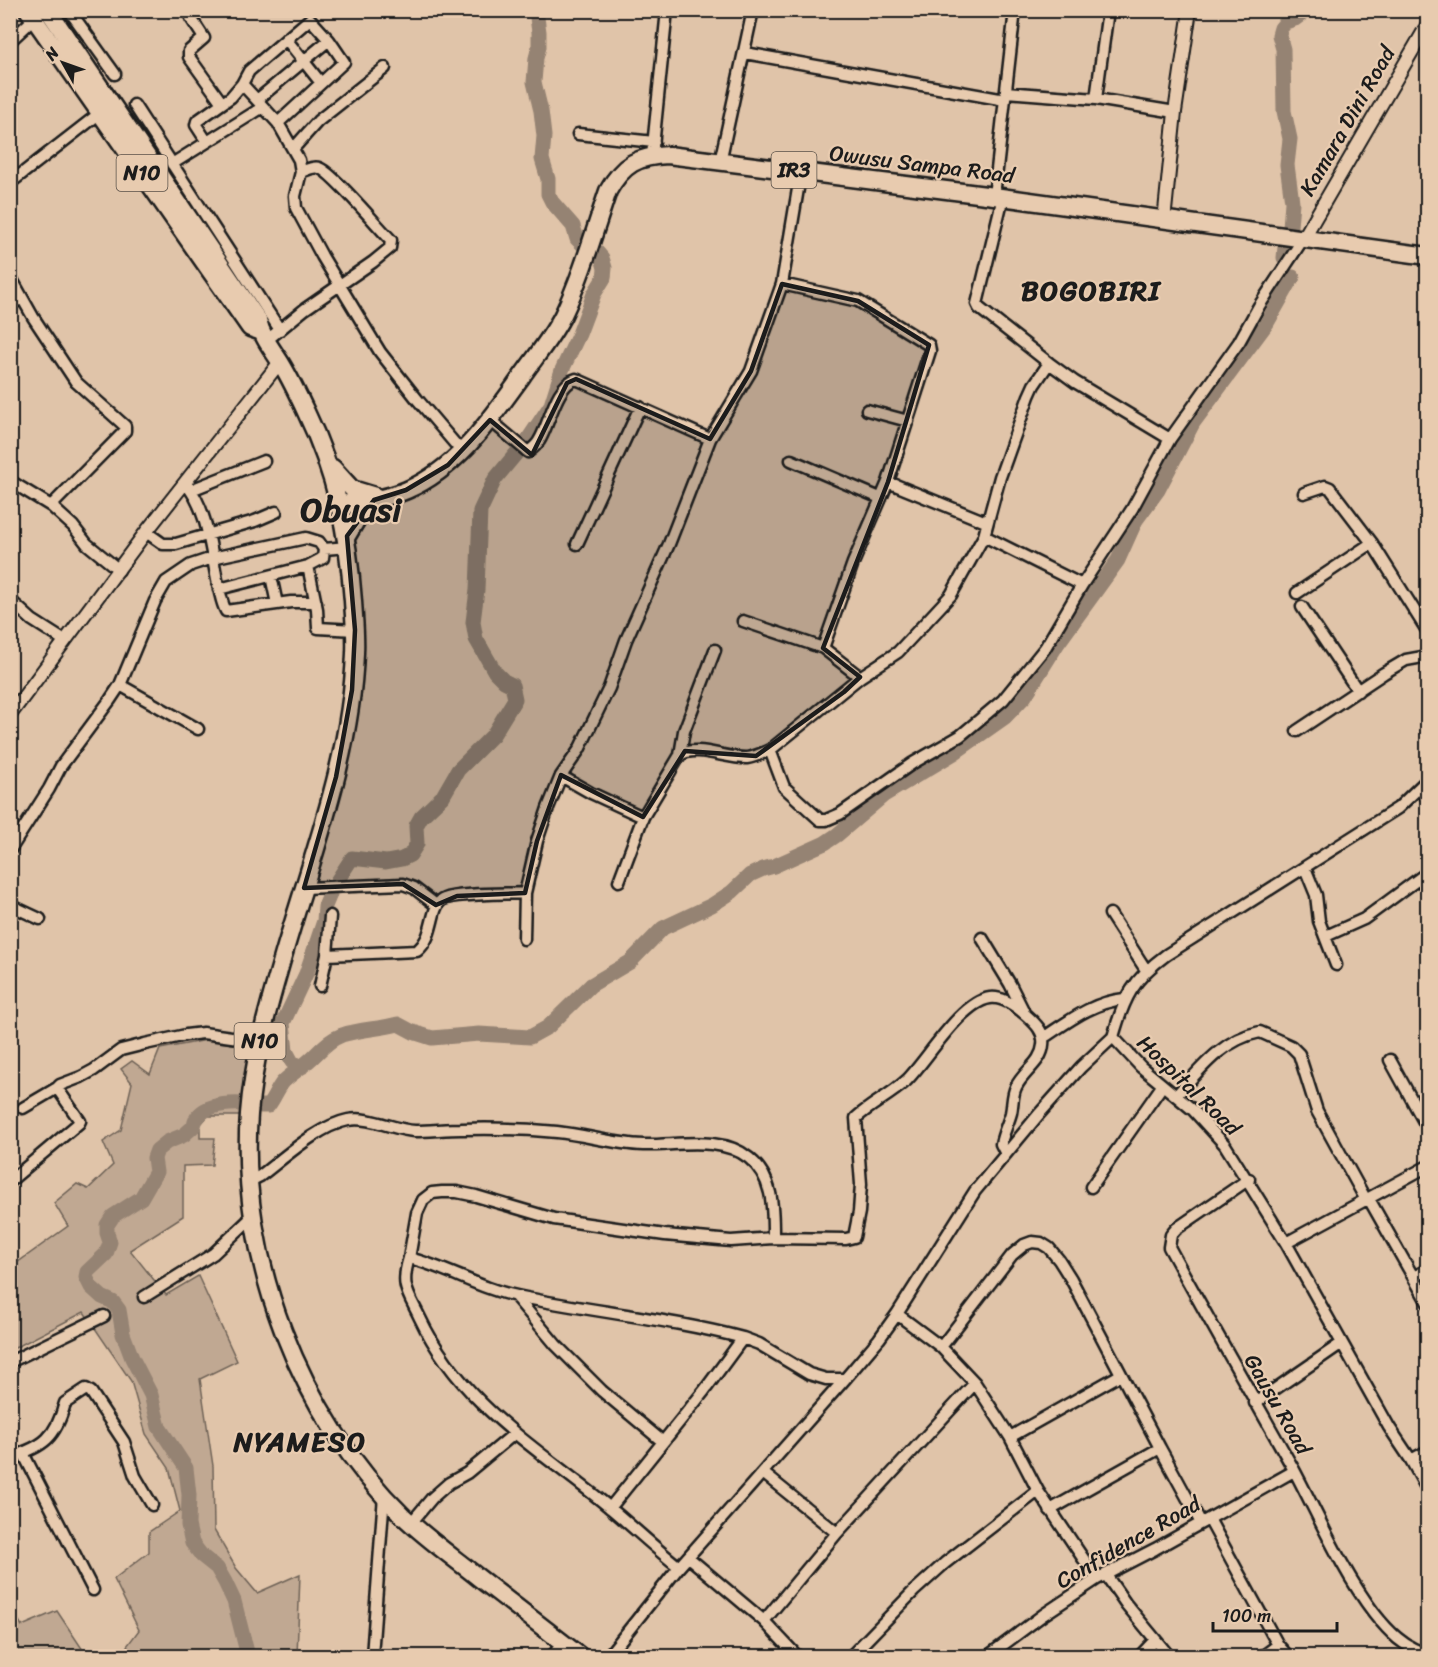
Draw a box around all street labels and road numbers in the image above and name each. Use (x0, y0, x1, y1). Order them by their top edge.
street label: Kamara Dini Road (1288, 37, 1407, 203)
street label: Owusu Sampa Road (827, 133, 1018, 195)
road number: IR3 (772, 152, 816, 188)
road number: N10 (116, 155, 168, 191)
road number: N10 (234, 1023, 286, 1059)
street label: Hospital Road (1127, 1025, 1252, 1146)
street label: Gausu Road (1233, 1346, 1323, 1463)
street label: Confidence Road (1048, 1484, 1209, 1599)

